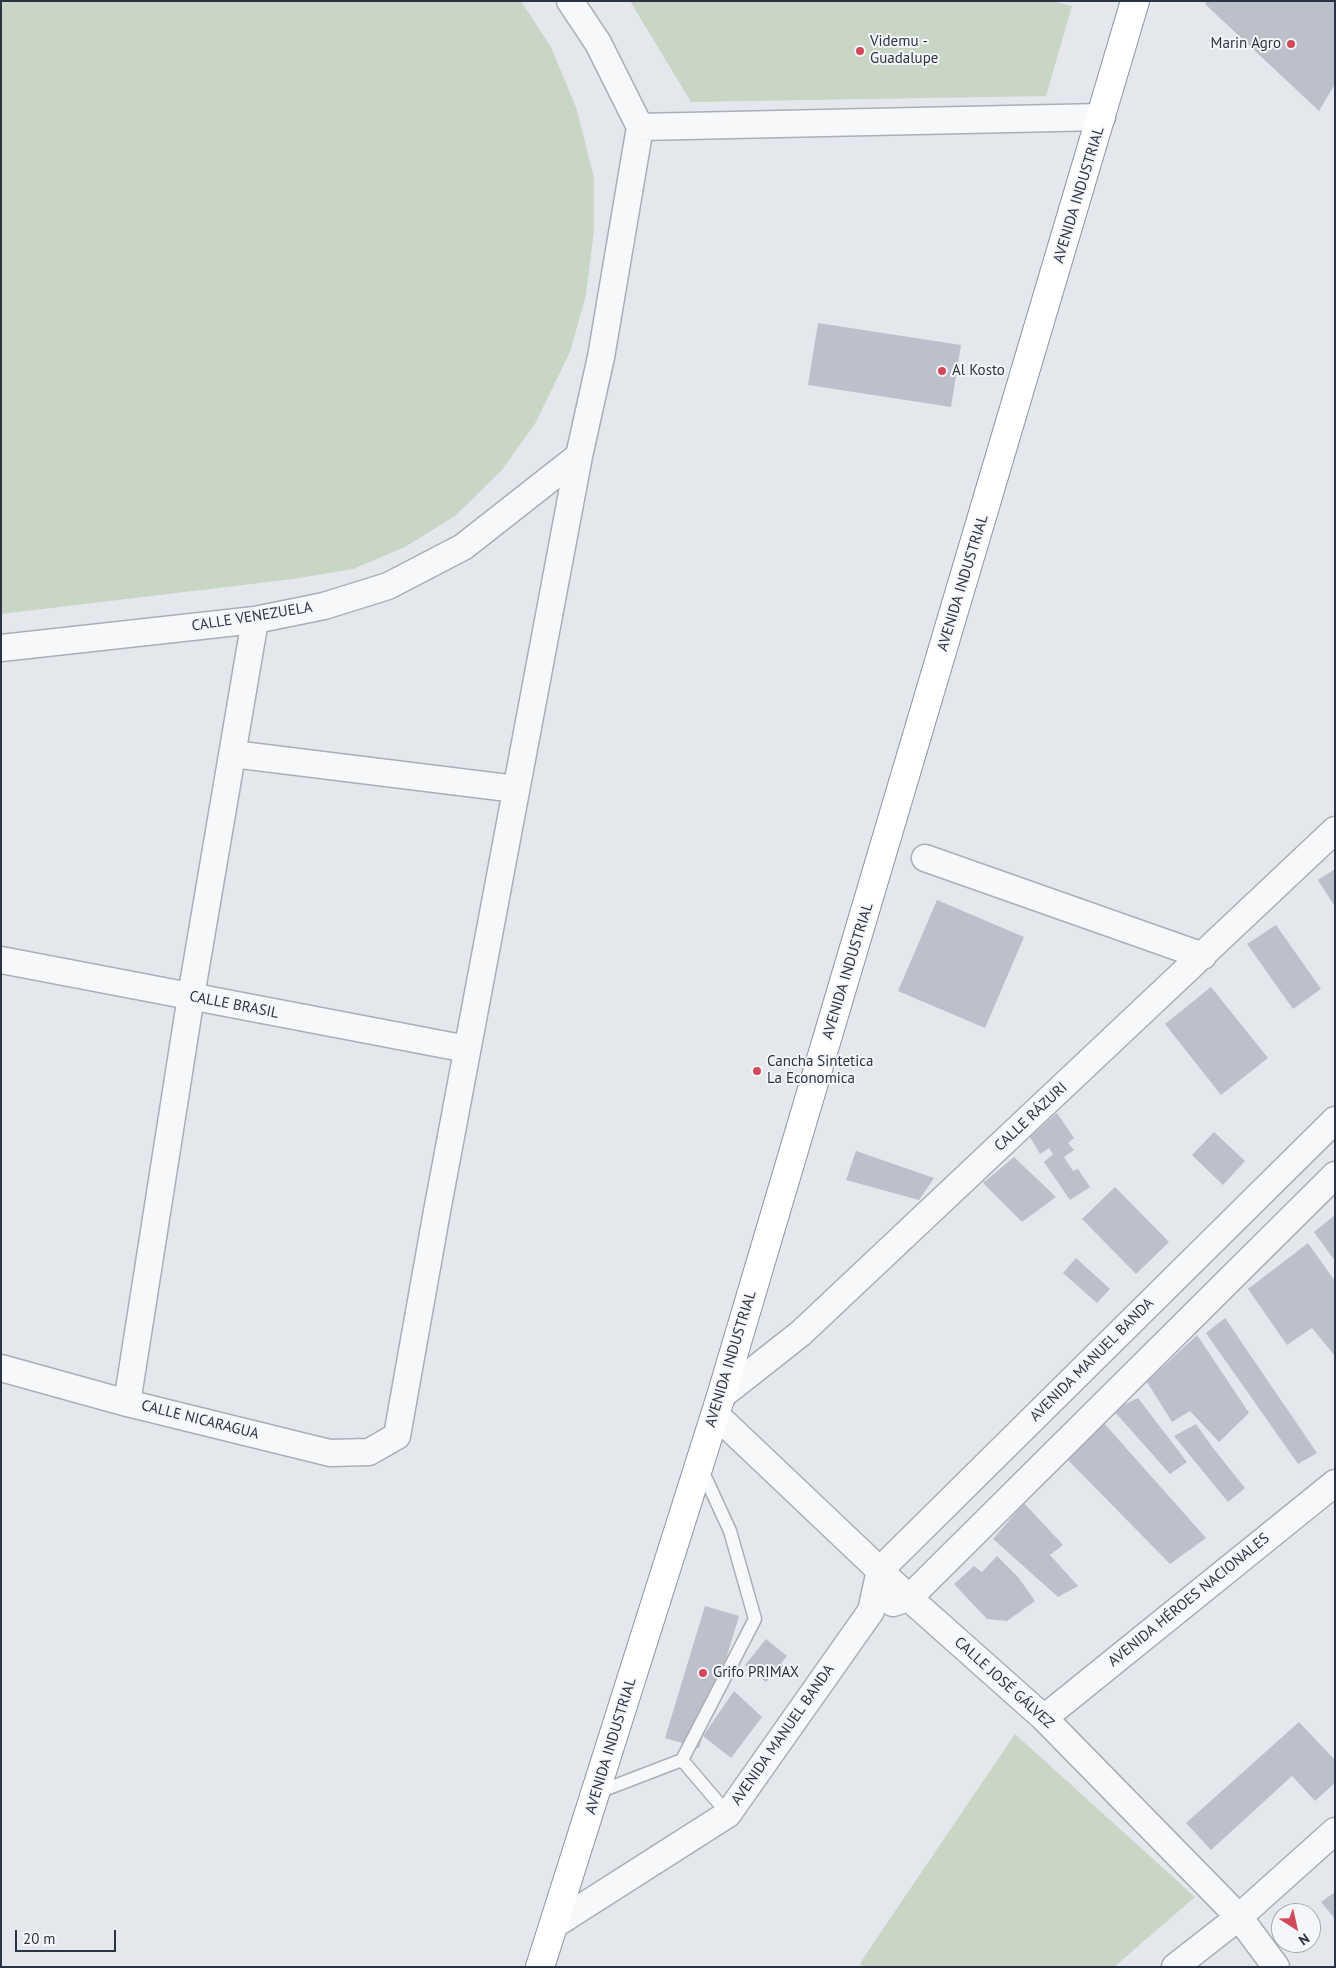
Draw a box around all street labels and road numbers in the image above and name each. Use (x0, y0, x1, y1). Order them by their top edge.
street label: AVENIDA INDUSTRIAL (1050, 125, 1108, 265)
street label: AVENIDA INDUSTRIAL (934, 513, 992, 653)
street label: CALLE VENEZUELA (190, 599, 314, 635)
street label: AVENIDA INDUSTRIAL (819, 901, 877, 1041)
street label: CALLE BRASIL (188, 988, 280, 1022)
street label: CALLE RÁZURI (991, 1079, 1071, 1155)
street label: AVENIDA INDUSTRIAL (702, 1289, 760, 1429)
street label: AVENIDA MANUEL BANDA (1026, 1294, 1158, 1426)
street label: CALLE NICARAGUA (139, 1397, 261, 1443)
street label: AVENIDA HÉROES NACIONALES (1105, 1529, 1273, 1671)
street label: CALLE JOSÉ GÁLVEZ (950, 1633, 1058, 1733)
street label: AVENIDA MANUEL BANDA (728, 1661, 838, 1809)
street label: AVENIDA INDUSTRIAL (582, 1676, 640, 1816)

